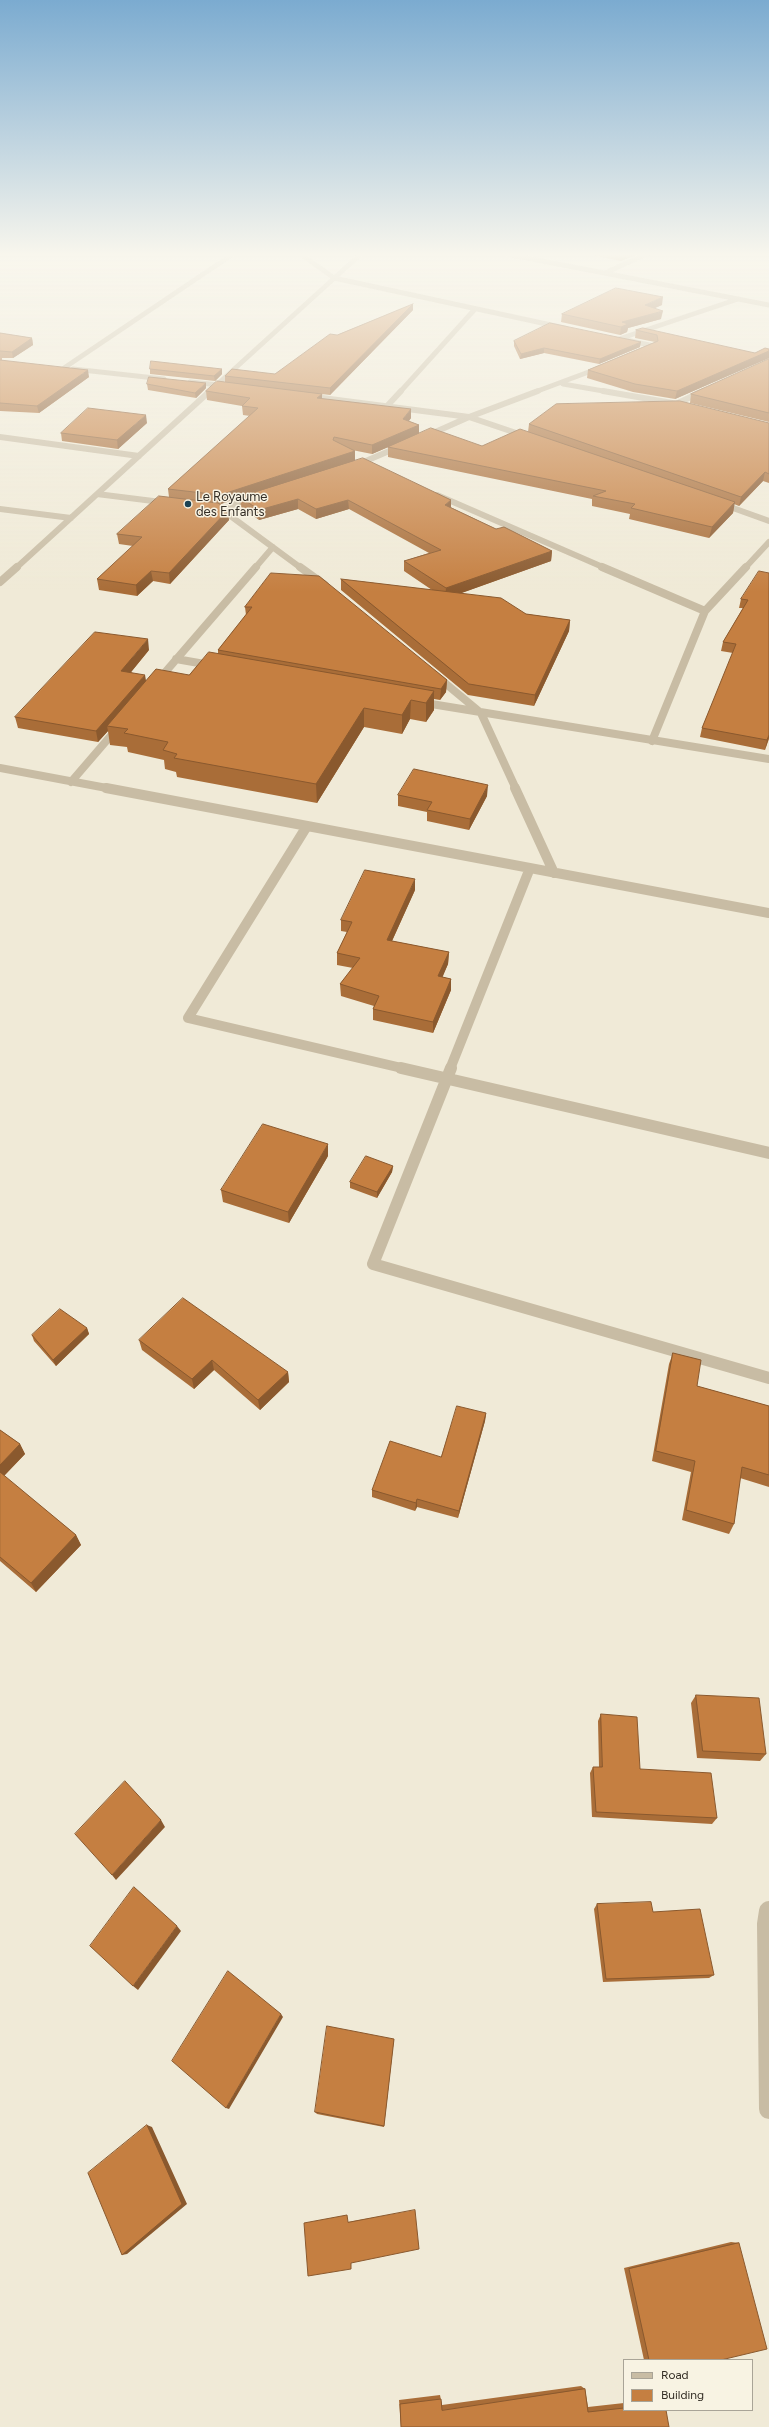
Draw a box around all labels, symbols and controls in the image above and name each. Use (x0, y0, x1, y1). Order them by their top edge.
place label: Le Royaume des Enfants (196, 489, 267, 520)
marker: Le Royaume des Enfants (183, 499, 193, 509)
legend (623, 2359, 753, 2411)
text: Road (661, 2368, 689, 2382)
text: Building (661, 2388, 704, 2402)

